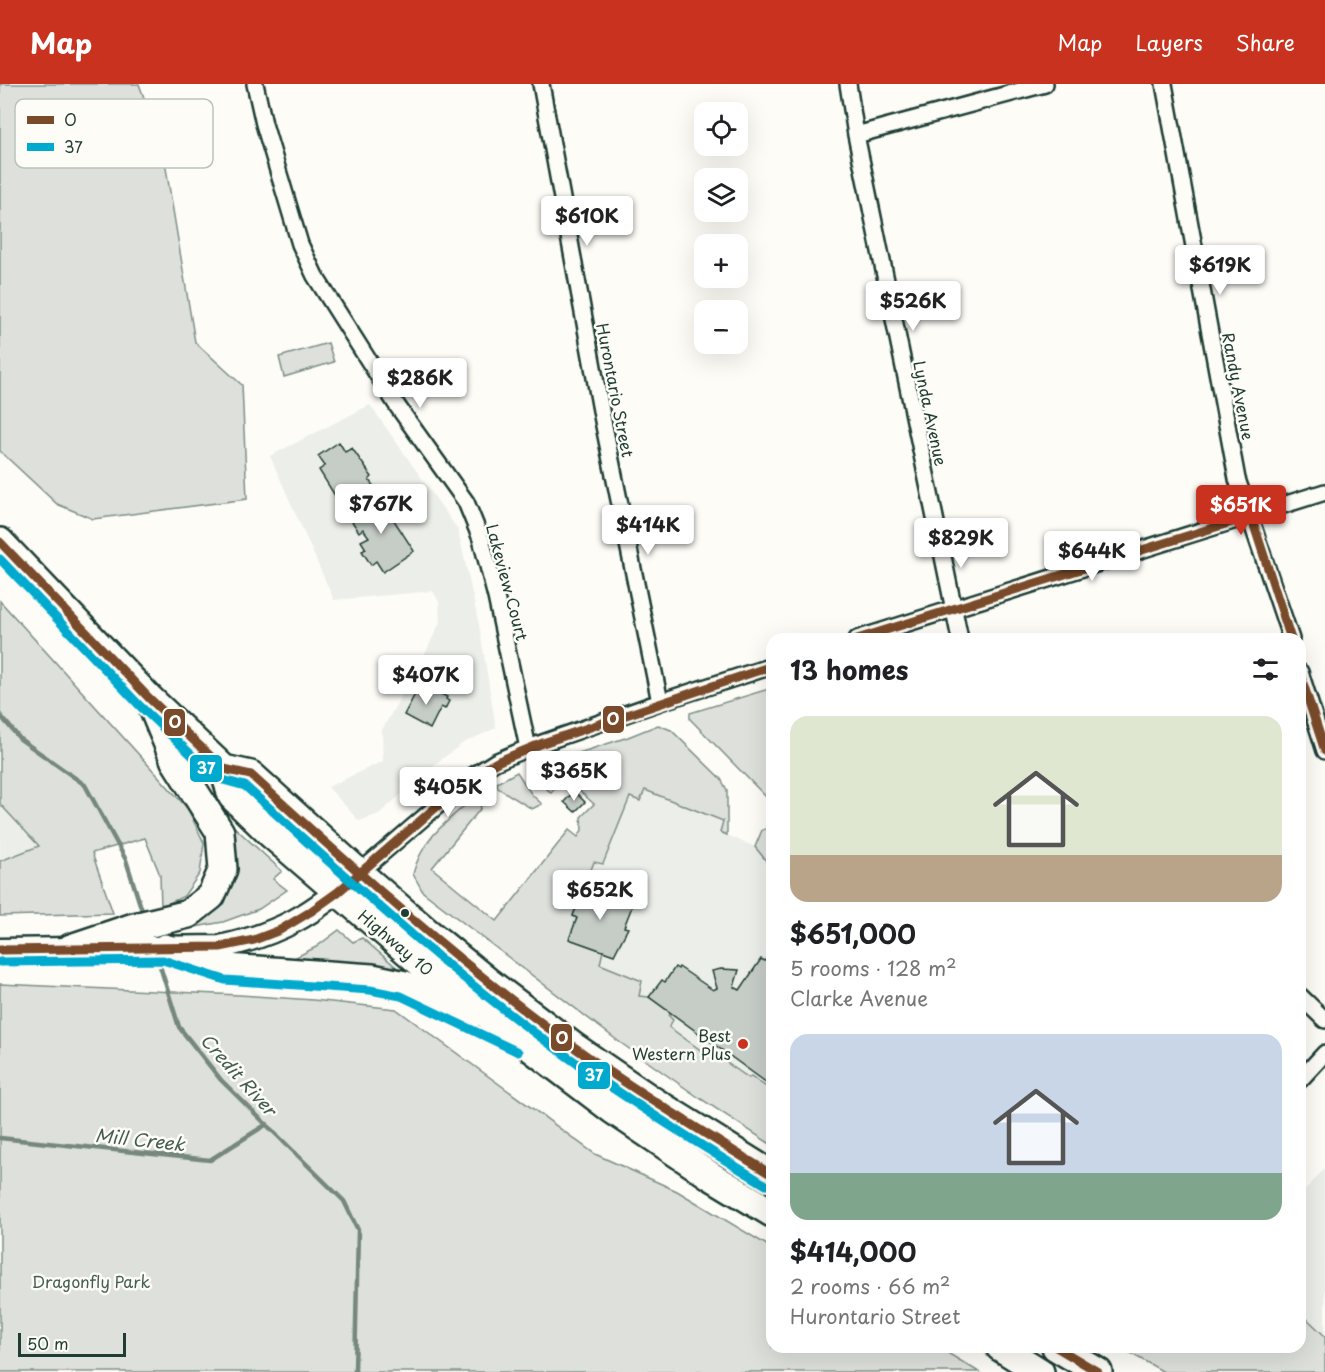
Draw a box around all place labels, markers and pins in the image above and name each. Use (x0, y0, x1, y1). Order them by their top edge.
pin: $610K (545, 196, 629, 247)
pin: $619K (1178, 245, 1262, 296)
pin: $526K (871, 281, 955, 332)
pin: $286K (378, 358, 462, 409)
pin: $767K (339, 484, 423, 535)
pin: $651K (1199, 485, 1283, 536)
pin: $414K (606, 505, 690, 556)
pin: $829K (919, 518, 1003, 569)
pin: $644K (1050, 531, 1134, 582)
pin: $407K (384, 655, 468, 706)
pin: $365K (532, 751, 616, 802)
pin: $405K (406, 767, 490, 818)
pin: $652K (558, 870, 642, 921)
unlabelled marker (399, 907, 411, 919)
place label: Best Western Plus (632, 1023, 731, 1065)
marker: Best Western Plus (736, 1037, 750, 1051)

